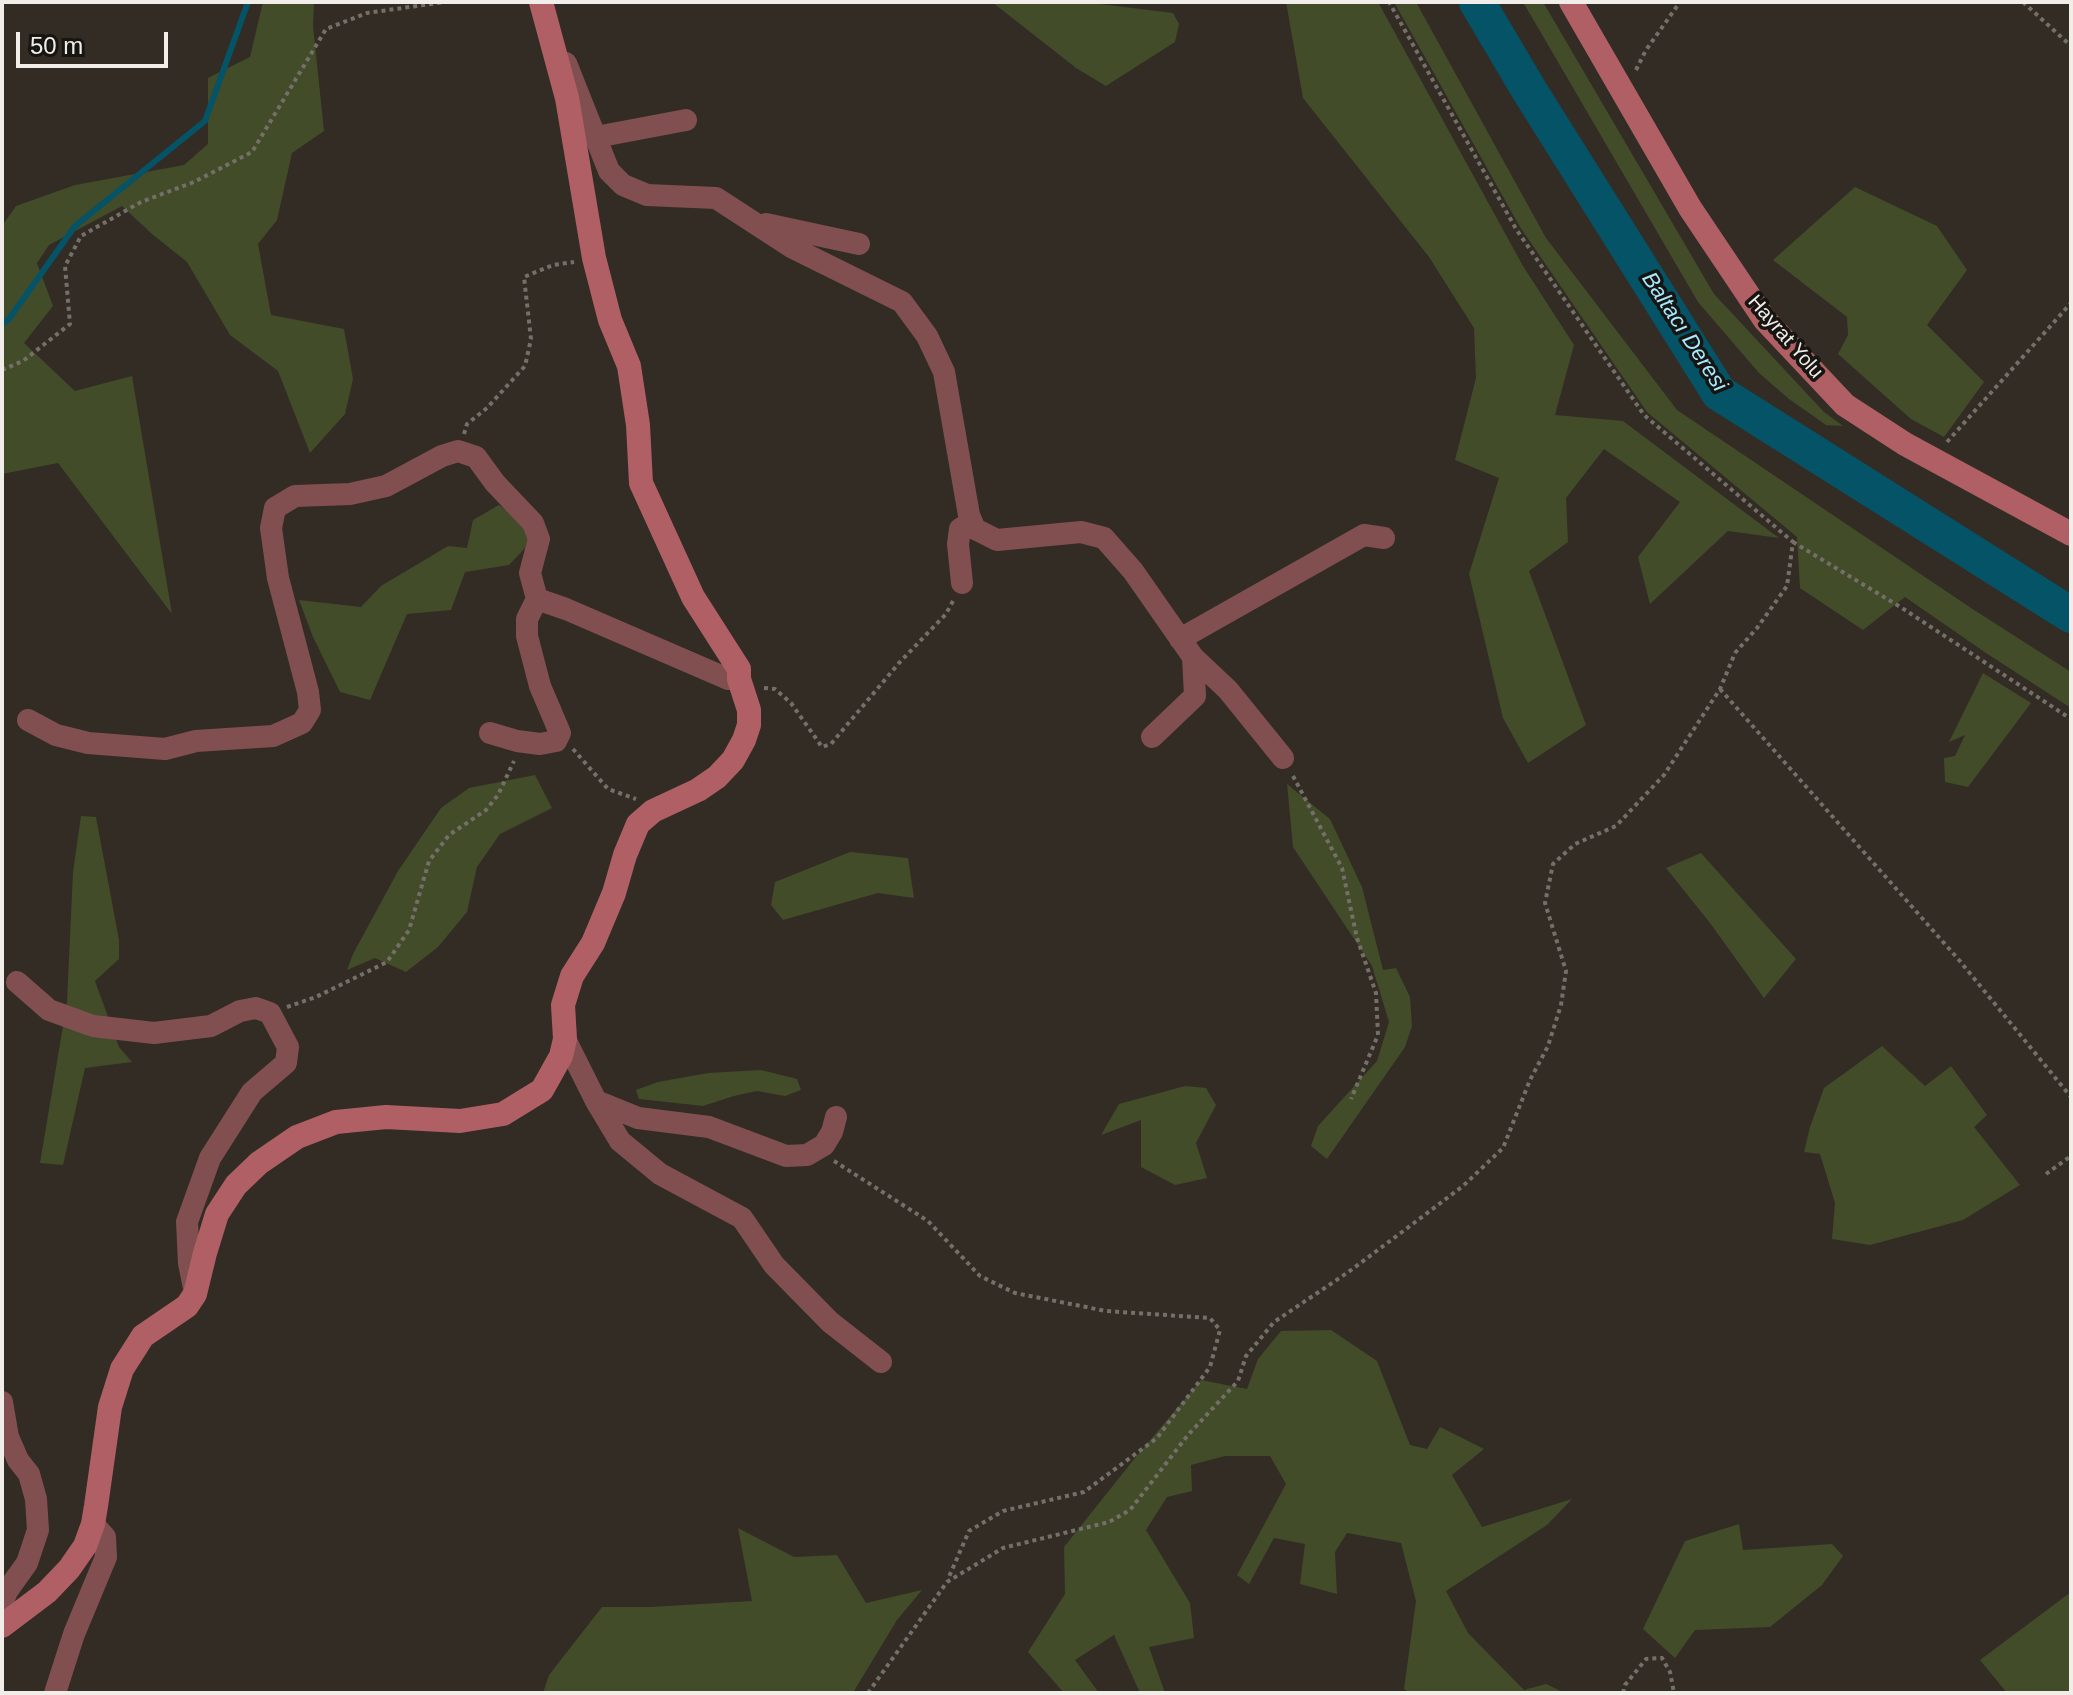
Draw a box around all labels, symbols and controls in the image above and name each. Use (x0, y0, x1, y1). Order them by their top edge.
scale bar (20, 16, 172, 66)
text: 50 m (30, 32, 83, 59)
water label: Baltacı Deresi (1636, 267, 1732, 397)
street label: Hayrat Yolu (1742, 290, 1828, 384)

